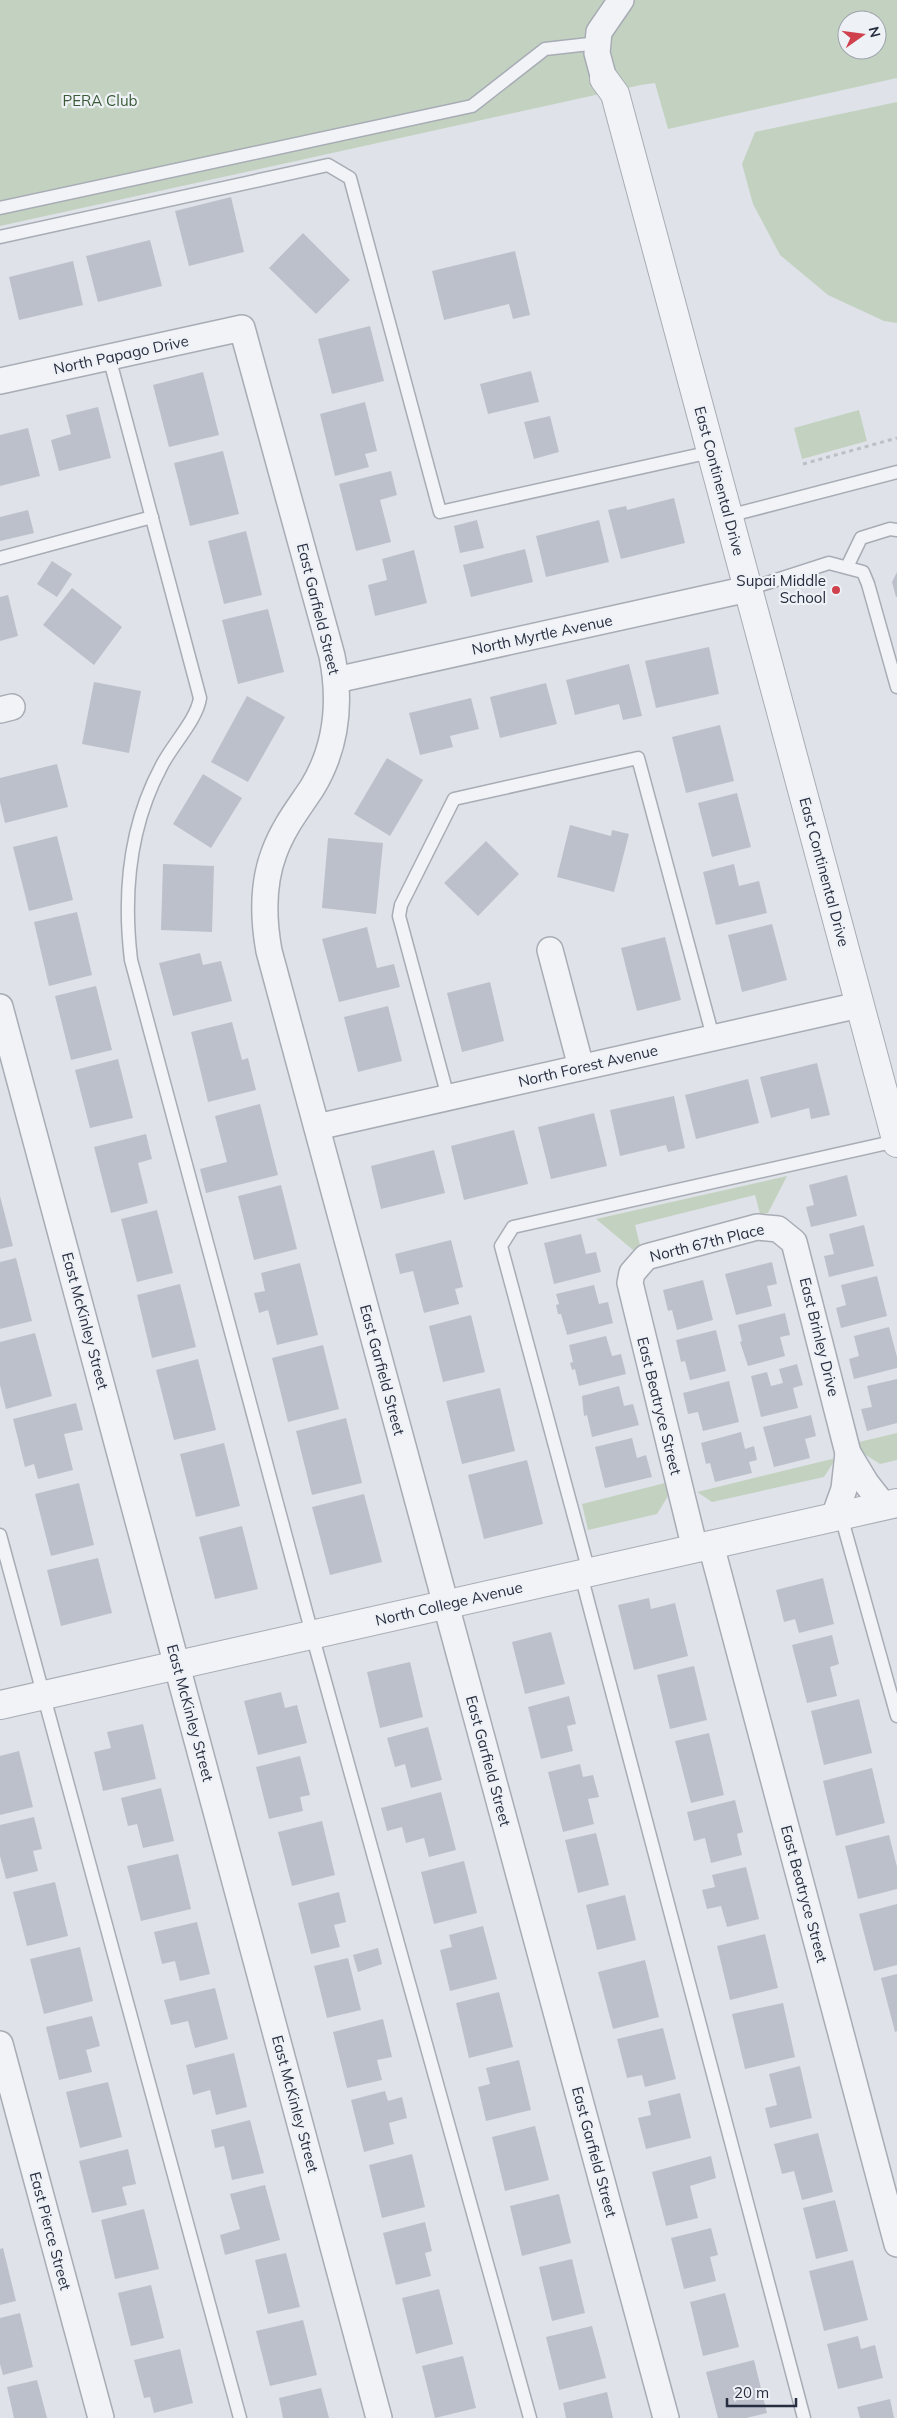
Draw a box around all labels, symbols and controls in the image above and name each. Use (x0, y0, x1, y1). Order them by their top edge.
north arrow (837, 10, 887, 60)
text: N (865, 25, 885, 39)
park label: PERA Club (62, 91, 138, 110)
street label: North Papago Drive (52, 331, 190, 378)
street label: East Continental Drive (690, 404, 749, 558)
street label: East Garfield Street (293, 541, 344, 677)
place label: Supai Middle School (736, 571, 826, 607)
marker: Supai Middle School (830, 584, 842, 596)
street label: North Myrtle Avenue (470, 610, 614, 659)
street label: East Continental Drive (795, 795, 854, 949)
street label: North Forest Avenue (516, 1040, 659, 1091)
street label: North 67th Place (648, 1219, 766, 1266)
street label: East McKinley Street (58, 1250, 113, 1392)
street label: East Brinley Drive (796, 1275, 843, 1398)
street label: East Garfield Street (356, 1302, 409, 1437)
street label: East Beatryce Street (633, 1335, 686, 1477)
street label: North College Avenue (373, 1577, 524, 1630)
street label: East McKinley Street (163, 1642, 218, 1784)
street label: East Garfield Street (462, 1693, 515, 1828)
street label: East Beatryce Street (777, 1823, 832, 1965)
street label: East McKinley Street (268, 2033, 323, 2175)
street label: East Garfield Street (568, 2084, 621, 2219)
street label: East Pierce Street (26, 2170, 75, 2292)
scale bar (727, 2376, 796, 2408)
text: 20 m (734, 2383, 769, 2402)

